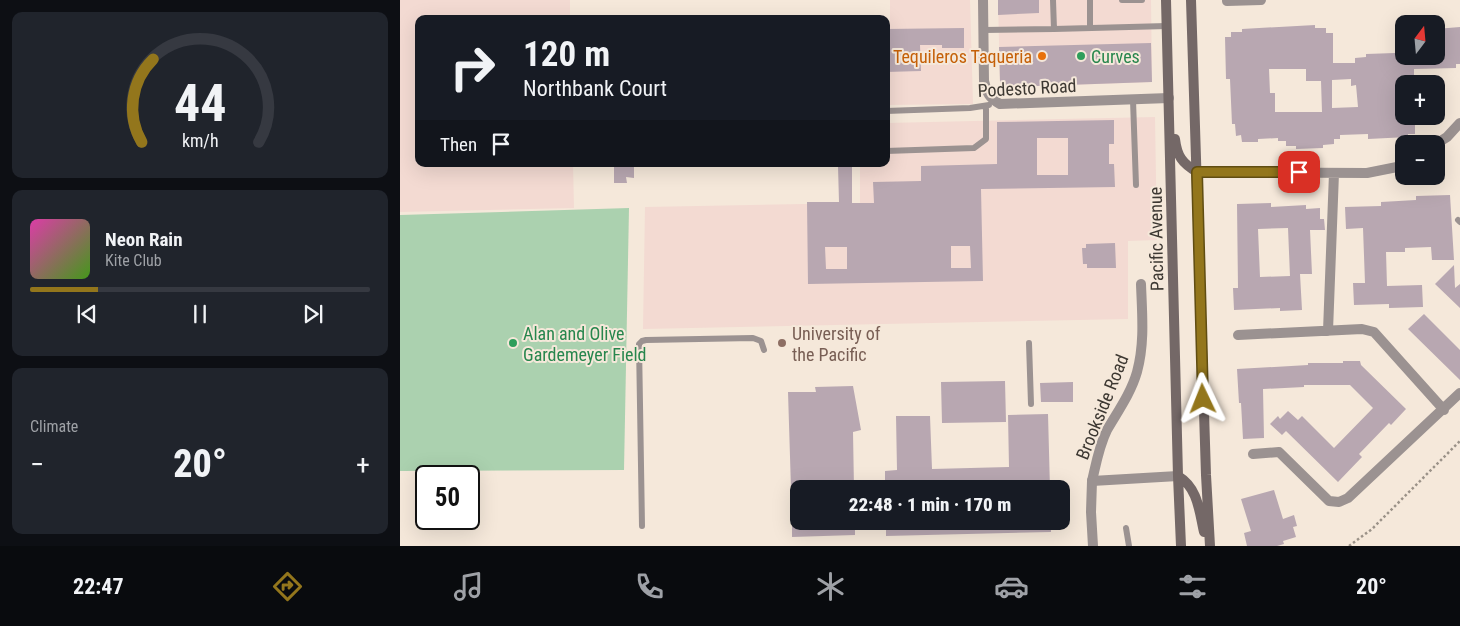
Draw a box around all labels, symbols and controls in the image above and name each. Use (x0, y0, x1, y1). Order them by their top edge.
north arrow (1395, 15, 1445, 65)
map controls (1395, 15, 1445, 185)
text: 120 m (523, 34, 610, 75)
icon: right (440, 35, 505, 100)
place label: Tequileros Taqueria (893, 46, 1032, 67)
place label: Curves (1091, 46, 1140, 67)
marker: Tequileros Taqueria (1036, 50, 1048, 62)
marker: Curves (1075, 50, 1087, 62)
text: 44 (174, 73, 226, 134)
street label: Podesto Road (977, 75, 1077, 101)
button: + (1395, 75, 1445, 125)
text: Northbank Court (523, 76, 667, 101)
text: km/h (182, 130, 218, 151)
icon: arrive (487, 130, 515, 158)
text: Then (440, 133, 477, 156)
button: − (1395, 135, 1445, 185)
pin (1278, 151, 1320, 193)
icon: arrive (1285, 158, 1313, 186)
street label: Pacific Avenue (1145, 187, 1167, 291)
text: Neon Rain (105, 228, 183, 251)
text: Kite Club (105, 251, 162, 270)
icon: previous (73, 300, 101, 328)
icon: pause (186, 300, 214, 328)
icon: next (299, 300, 327, 328)
place label: Alan and Olive Gardemeyer Field (523, 323, 647, 365)
place label: University of the Pacific (792, 323, 881, 365)
marker: Alan and Olive Gardemeyer Field (507, 337, 519, 349)
marker: University of the Pacific (776, 337, 788, 349)
street label: Brookside Road (1071, 351, 1133, 463)
position arrow (1176, 372, 1228, 424)
text: Climate (30, 417, 78, 436)
text: 20° (173, 442, 227, 486)
text: − (30, 448, 44, 481)
text: + (356, 448, 370, 481)
speed limit sign: 50 (415, 465, 480, 530)
text: 22:48 · 1 min · 170 m (849, 493, 1011, 516)
icon: directions (270, 569, 305, 604)
icon: music (451, 569, 486, 604)
icon: phone (632, 569, 667, 604)
icon: climate (813, 569, 848, 604)
icon: car (994, 569, 1029, 604)
icon: filters (1175, 569, 1210, 604)
text: 22:47 (73, 574, 124, 599)
text: 20° (1356, 574, 1387, 599)

